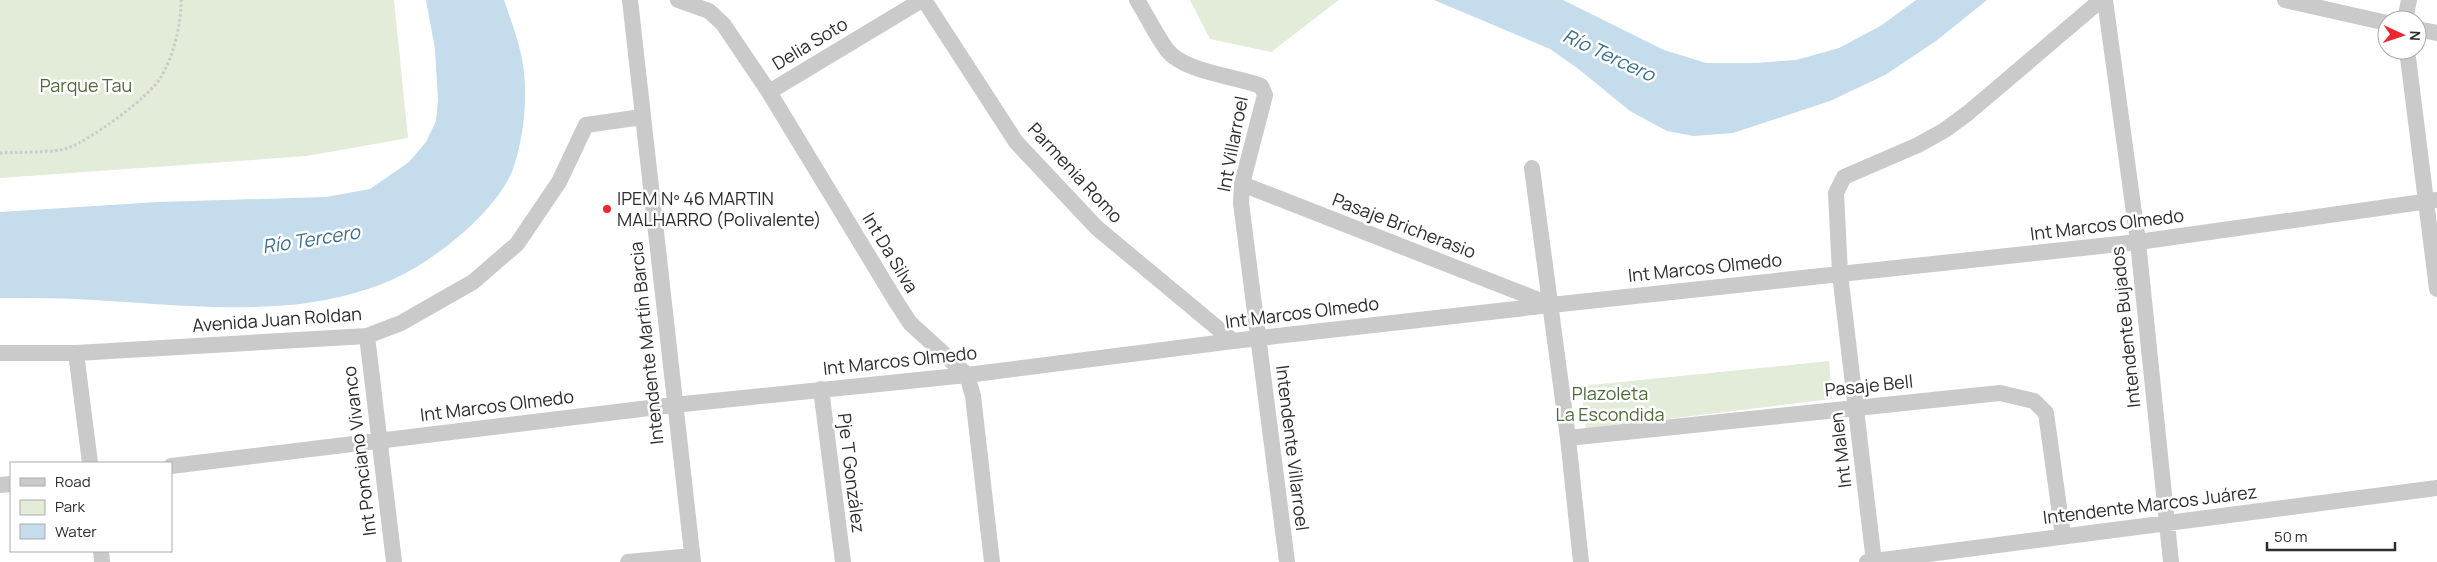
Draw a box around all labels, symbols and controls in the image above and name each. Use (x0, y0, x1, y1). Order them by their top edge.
north arrow (2377, 10, 2427, 60)
street label: Delia Soto (767, 11, 852, 75)
water label: Río Tercero (1559, 22, 1661, 88)
text: N (2406, 30, 2425, 41)
park label: Parque Tau (40, 73, 132, 97)
street label: Int Villarroel (1211, 94, 1253, 194)
street label: Parmenia Romo (1023, 117, 1128, 228)
place label: IPEM Nº 46 MARTIN MALHARRO (Polivalente) (617, 186, 821, 231)
street label: Pasaje Bricherasio (1329, 187, 1480, 263)
marker: IPEM Nº 46 MARTIN MALHARRO (Polivalente) (601, 203, 613, 215)
street label: Int Marcos Olmedo (2029, 203, 2185, 245)
street label: Int Da Silva (858, 208, 924, 297)
water label: Río Tercero (260, 218, 363, 260)
street label: Intendente Martín Barcia (623, 241, 669, 446)
street label: Intendente Bujados (2105, 245, 2145, 409)
street label: Int Marcos Olmedo (1627, 247, 1783, 287)
street label: Int Marcos Olmedo (1224, 291, 1380, 333)
street label: Avenida Juan Roldan (191, 301, 362, 337)
street label: Int Marcos Olmedo (822, 340, 978, 380)
street label: Intendente Villarroel (1271, 364, 1315, 532)
street label: Int Ponciano Vivanco (337, 365, 381, 537)
street label: Pasaje Bell (1824, 368, 1914, 402)
park label: Plazoleta La Escondida (1555, 381, 1665, 426)
street label: Int Marcos Olmedo (419, 384, 575, 426)
street label: Int Malen (1823, 411, 1857, 489)
street label: Pje T González (833, 412, 871, 534)
legend (10, 462, 172, 552)
text: Road (55, 471, 91, 492)
street label: Intendente Marcos Juárez (2042, 479, 2258, 529)
text: Park (55, 496, 85, 517)
scale bar (2267, 520, 2394, 552)
text: Water (55, 521, 97, 542)
text: 50 m (2274, 526, 2308, 547)

